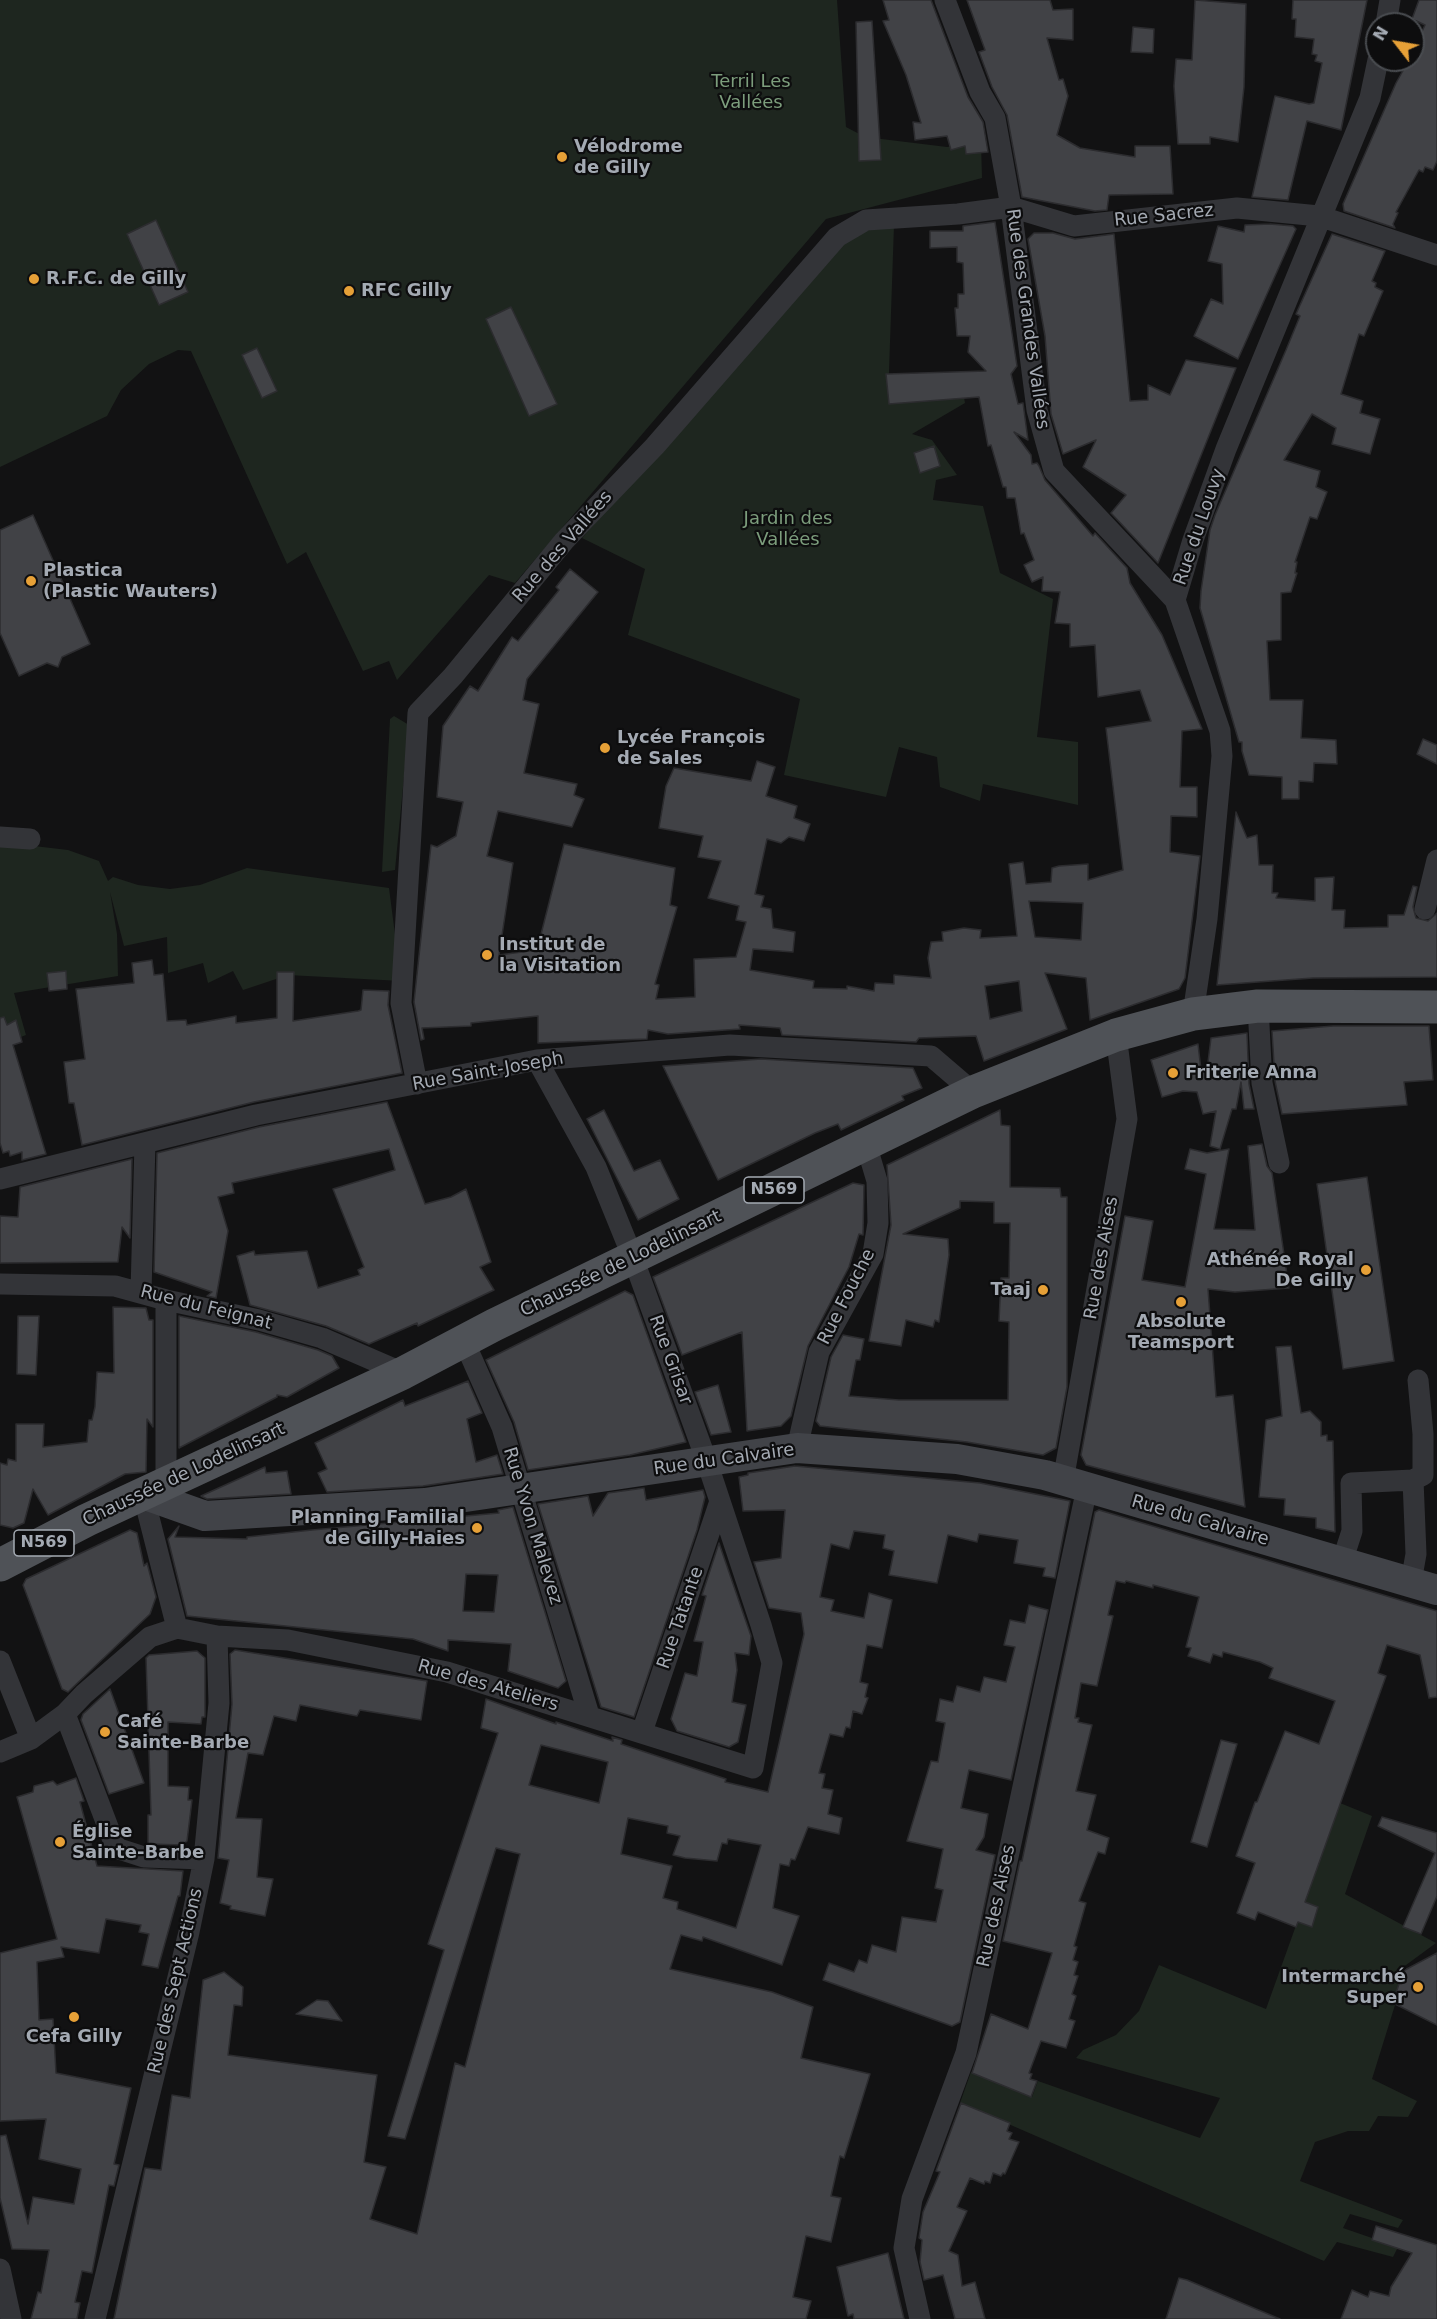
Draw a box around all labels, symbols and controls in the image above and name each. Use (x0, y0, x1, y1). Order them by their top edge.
north arrow (1365, 12, 1425, 72)
text: N (1369, 23, 1392, 44)
park label: Terril Les Vallées (711, 71, 791, 113)
place label: Vélodrome de Gilly (574, 136, 683, 178)
marker: Vélodrome de Gilly (555, 150, 569, 164)
street label: Rue Sacrez (1113, 200, 1215, 232)
street label: Rue des Grandes Vallées (1001, 207, 1053, 431)
place label: R.F.C. de Gilly (46, 268, 186, 290)
marker: R.F.C. de Gilly (27, 272, 41, 286)
place label: RFC Gilly (361, 280, 452, 302)
marker: RFC Gilly (342, 284, 356, 298)
street label: Rue du Louvy (1170, 466, 1230, 588)
street label: Rue des Vallées (509, 487, 617, 607)
park label: Jardin des Vallées (744, 508, 832, 550)
place label: Plastica (Plastic Wauters) (43, 560, 218, 602)
marker: Plastica (Plastic Wauters) (24, 574, 38, 588)
place label: Lycée François de Sales (617, 727, 765, 770)
marker: Lycée François de Sales (598, 741, 612, 755)
place label: Institut de la Visitation (499, 934, 621, 976)
marker: Institut de la Visitation (480, 948, 494, 962)
street label: Rue Saint-Joseph (411, 1048, 565, 1096)
place label: Friterie Anna (1185, 1062, 1317, 1084)
marker: Friterie Anna (1166, 1066, 1180, 1080)
road number: N569 (744, 1177, 804, 1203)
street label: Rue des Aises (1081, 1195, 1123, 1321)
street label: Chaussée de Lodelinsart (517, 1206, 725, 1322)
street label: Rue Fouche (814, 1246, 880, 1348)
place label: Athénée Royal De Gilly (1207, 1249, 1354, 1292)
marker: Athénée Royal De Gilly (1359, 1263, 1373, 1277)
place label: Taaj (991, 1279, 1031, 1301)
street label: Rue du Feignat (138, 1281, 274, 1335)
marker: Taaj (1036, 1283, 1050, 1297)
marker: Absolute Teamsport (1174, 1295, 1188, 1309)
place label: Absolute Teamsport (1128, 1311, 1234, 1354)
street label: Rue Grisar (644, 1312, 696, 1408)
street label: Chaussée de Lodelinsart (79, 1419, 289, 1531)
street label: Rue du Calvaire (652, 1439, 796, 1481)
street label: Rue Yvon Malevez (498, 1445, 566, 1607)
street label: Rue du Calvaire (1129, 1491, 1271, 1551)
place label: Planning Familial de Gilly-Haies (291, 1507, 465, 1550)
marker: Planning Familial de Gilly-Haies (470, 1521, 484, 1535)
road number: N569 (14, 1530, 74, 1556)
street label: Rue Tatante (653, 1564, 709, 1672)
street label: Rue des Ateliers (415, 1656, 561, 1716)
place label: Café Sainte-Barbe (117, 1711, 249, 1754)
marker: Café Sainte-Barbe (98, 1725, 112, 1739)
place label: Église Sainte-Barbe (72, 1821, 204, 1864)
marker: Église Sainte-Barbe (53, 1835, 67, 1849)
street label: Rue des Aises (973, 1843, 1021, 1969)
street label: Rue des Sept Actions (144, 1886, 208, 2076)
place label: Intermarché Super (1281, 1966, 1406, 2008)
marker: Intermarché Super (1411, 1980, 1425, 1994)
marker: Cefa Gilly (67, 2010, 81, 2024)
place label: Cefa Gilly (26, 2026, 122, 2048)

